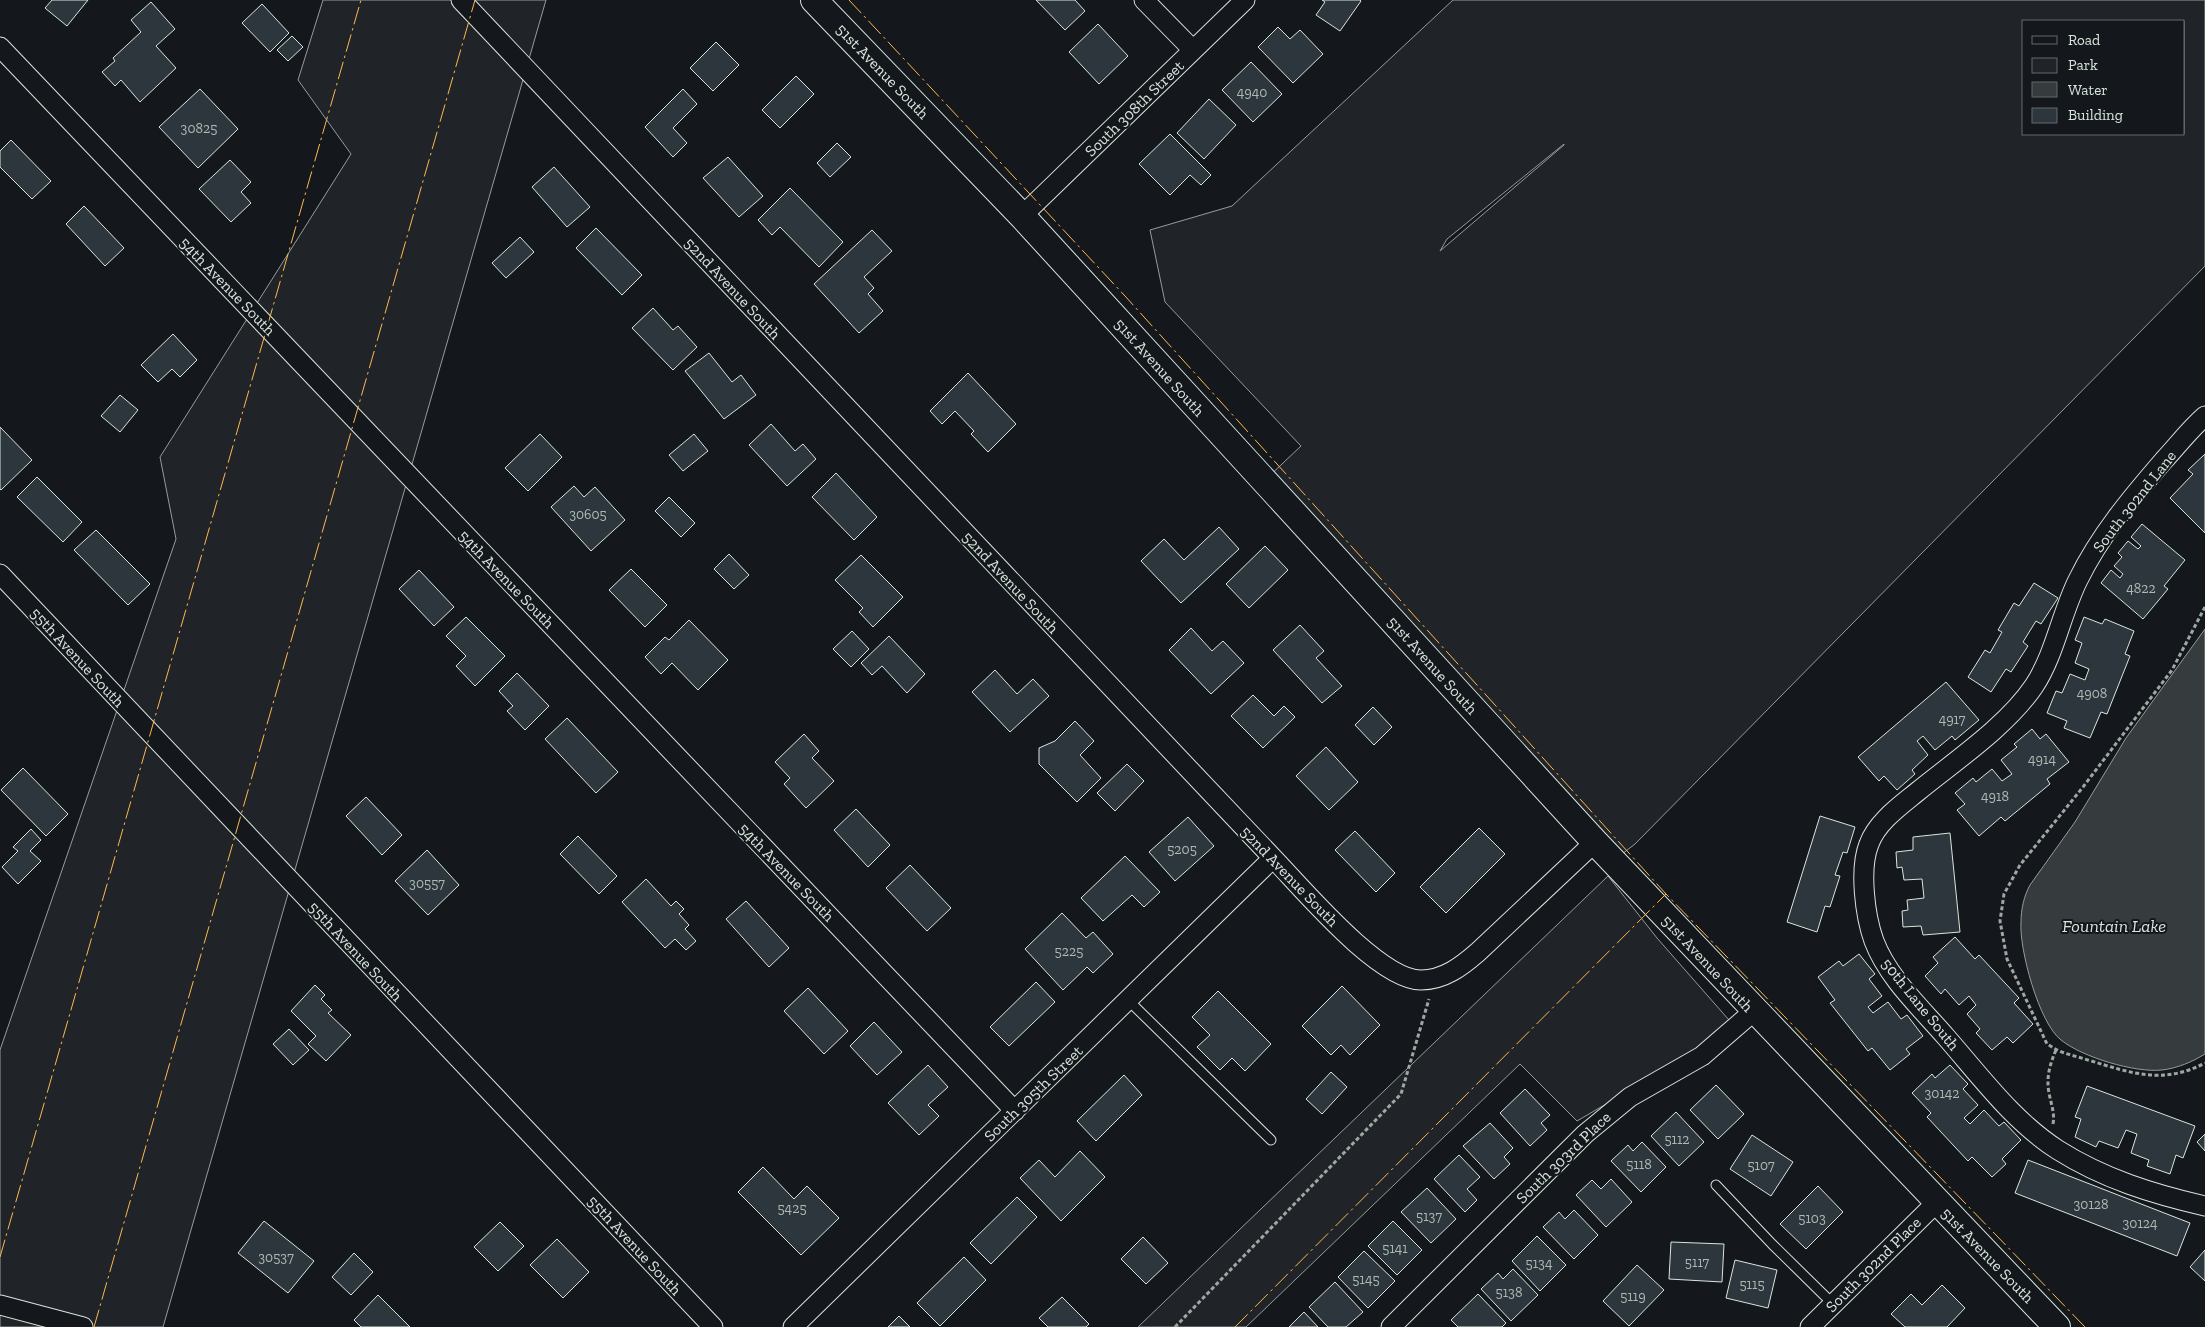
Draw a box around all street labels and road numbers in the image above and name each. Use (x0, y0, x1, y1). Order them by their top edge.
street label: 51st Avenue South (832, 20, 933, 123)
street label: South 308th Street (1081, 56, 1188, 160)
street label: 54th Avenue South (176, 233, 280, 340)
street label: 52nd Avenue South (681, 233, 785, 343)
street label: 51st Avenue South (1111, 314, 1209, 420)
street label: South 302nd Lane (2089, 447, 2180, 556)
street label: 54th Avenue South (455, 526, 559, 633)
street label: 52nd Avenue South (959, 527, 1063, 637)
street label: 55th Avenue South (27, 604, 129, 711)
street label: 51st Avenue South (1384, 612, 1482, 718)
street label: 54th Avenue South (735, 819, 839, 926)
street label: 52nd Avenue South (1237, 822, 1343, 931)
street label: 55th Avenue South (305, 898, 407, 1005)
street label: 51st Avenue South (1658, 911, 1757, 1016)
street label: 50th Lane South (1878, 954, 1964, 1054)
street label: South 305th Street (980, 1041, 1087, 1145)
street label: South 303rd Place (1512, 1107, 1615, 1207)
street label: 55th Avenue South (584, 1192, 686, 1299)
street label: 51st Avenue South (1937, 1204, 2038, 1307)
street label: South 302nd Place (1822, 1213, 1925, 1316)

